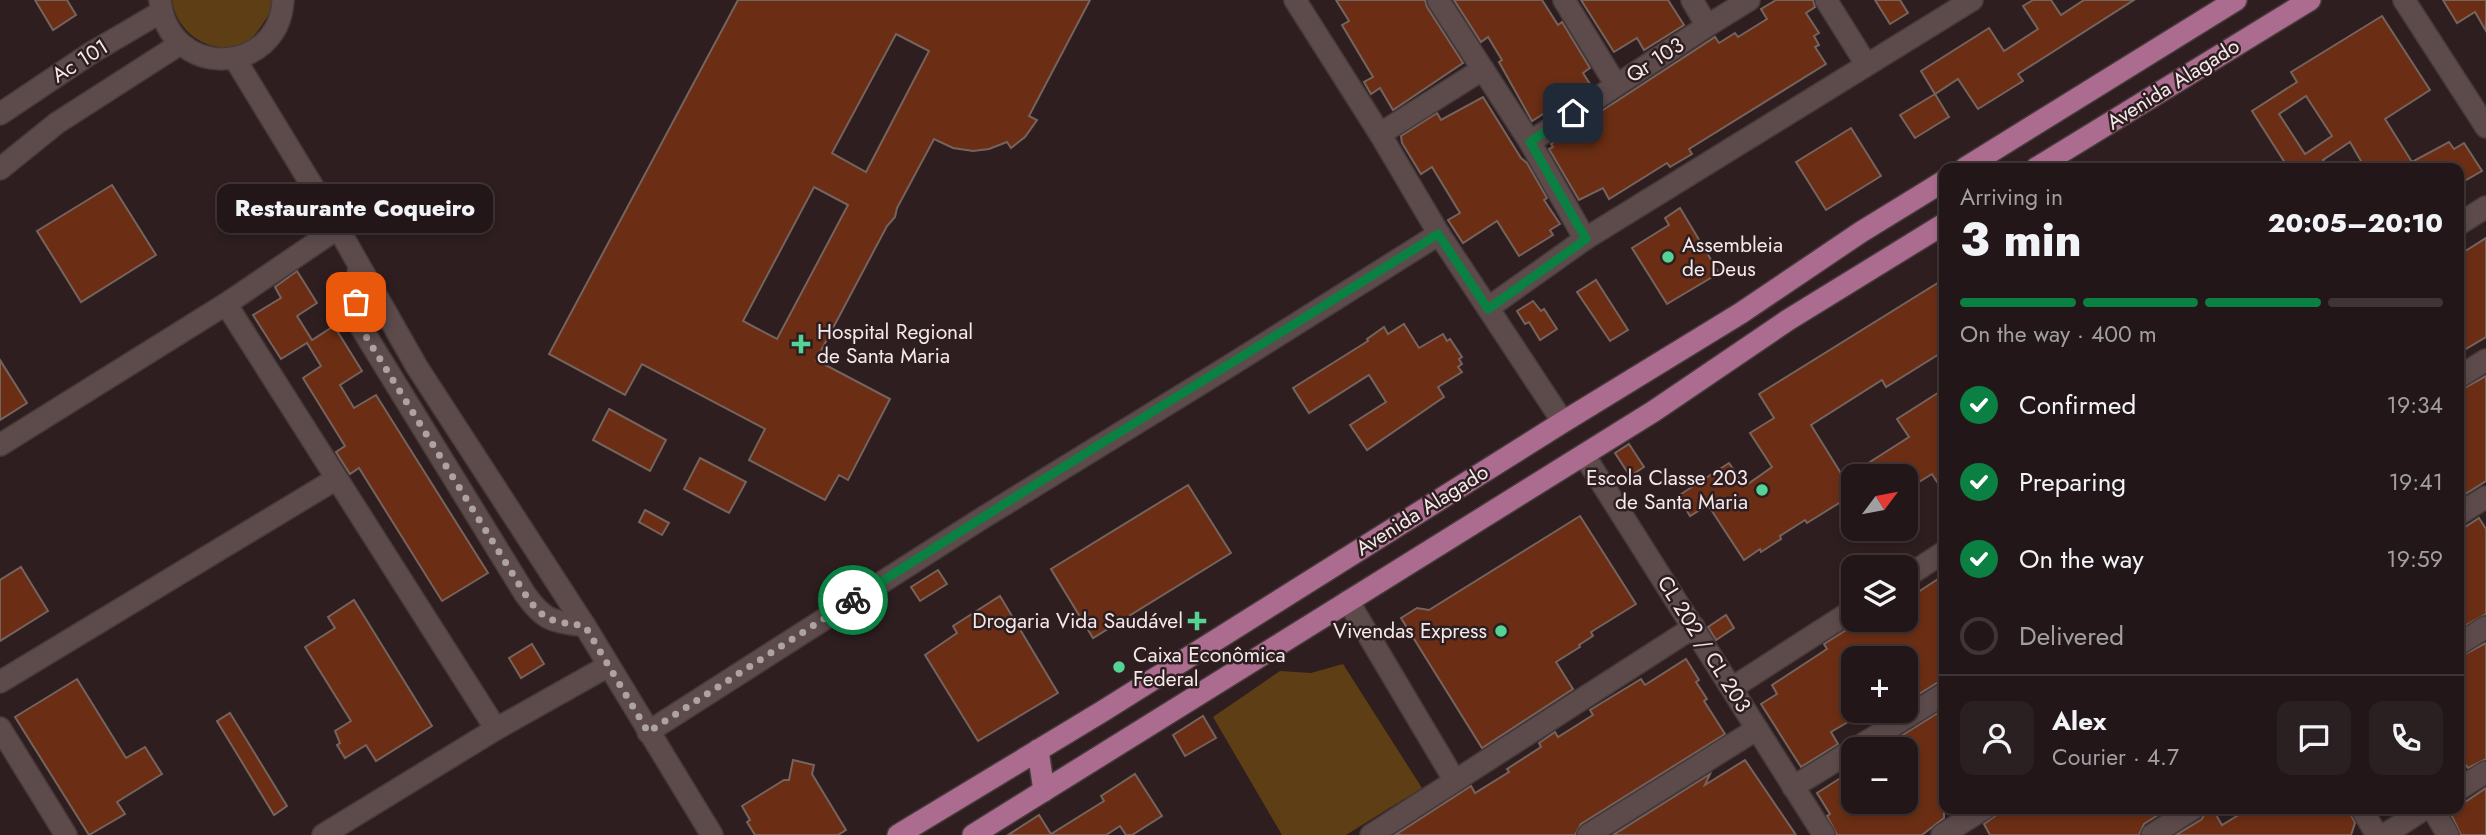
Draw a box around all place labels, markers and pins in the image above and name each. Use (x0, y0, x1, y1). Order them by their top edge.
pin (1543, 83, 1603, 143)
callout: Restaurante Coqueiro (218, 183, 494, 232)
place label: Assembleia de Deus (1682, 230, 1783, 284)
marker: Assembleia de Deus (1660, 249, 1676, 265)
pin (326, 272, 386, 332)
place label: Hospital Regional de Santa Maria (817, 317, 973, 371)
marker: Hospital Regional de Santa Maria (791, 334, 811, 354)
place label: Escola Classe 203 de Santa Maria (1586, 463, 1748, 517)
marker: Escola Classe 203 de Santa Maria (1754, 482, 1770, 498)
place label: Drogaria Vida Saudável (972, 606, 1183, 636)
marker: Drogaria Vida Saudável (1189, 613, 1205, 629)
place label: Vivendas Express (1333, 616, 1487, 646)
marker: Vivendas Express (1493, 623, 1509, 639)
place label: Caixa Econômica Federal (1133, 640, 1286, 694)
marker: Caixa Econômica Federal (1111, 659, 1127, 675)

